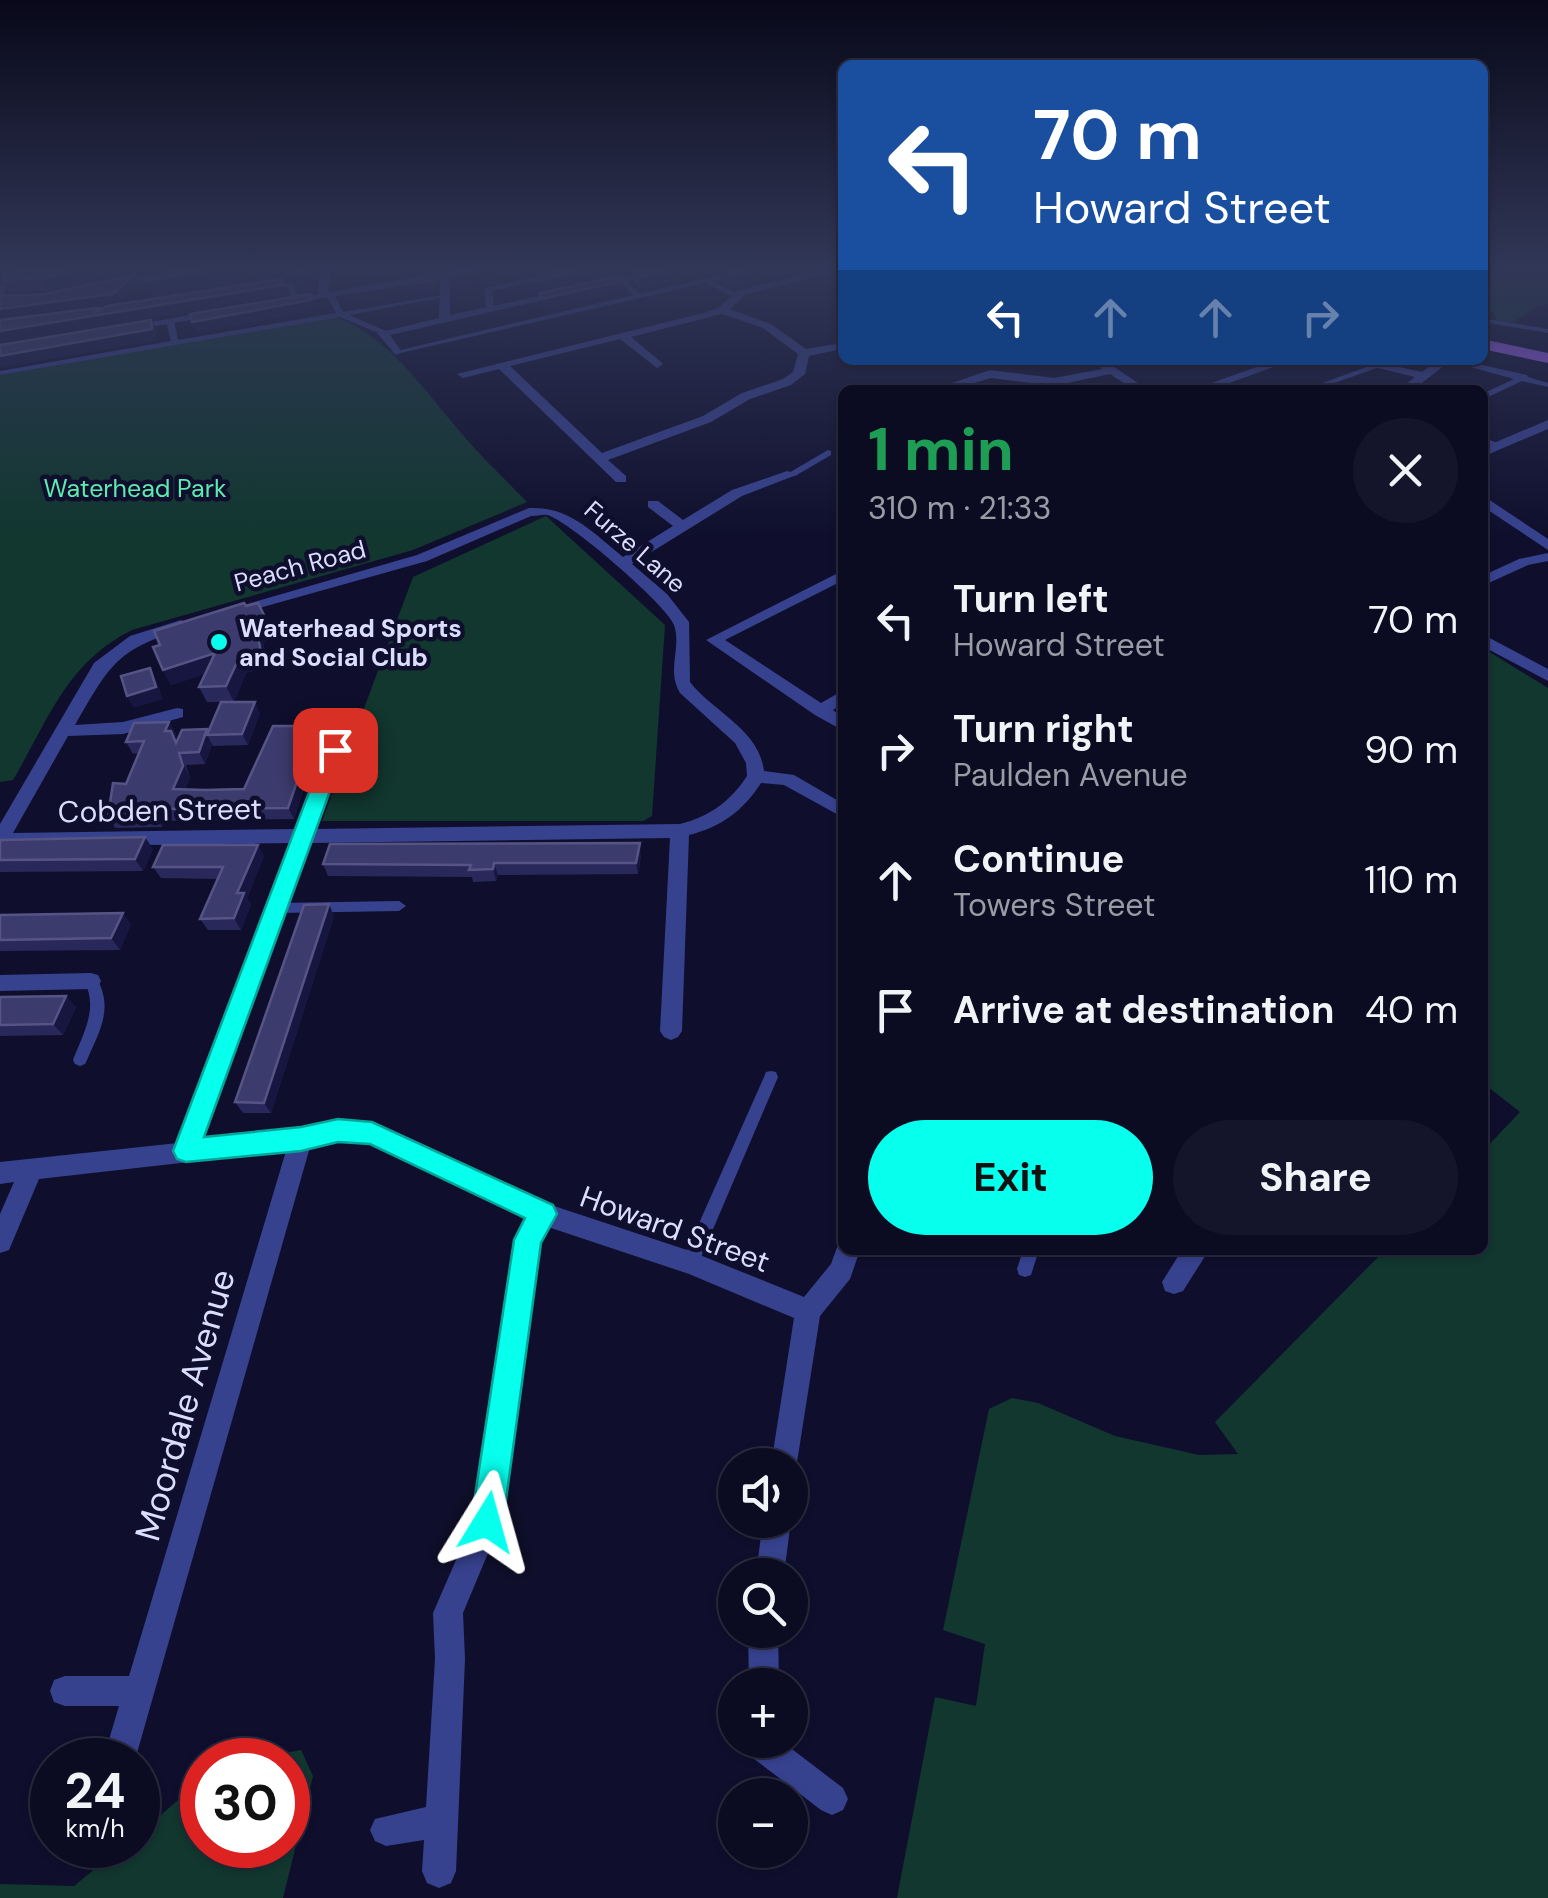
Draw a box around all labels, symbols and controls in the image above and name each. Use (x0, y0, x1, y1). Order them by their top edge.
text: 70 m (1033, 90, 1202, 181)
icon: left (868, 100, 998, 230)
text: Howard Street (1033, 178, 1331, 237)
icon: left (978, 290, 1033, 345)
icon: ahead (1083, 290, 1138, 345)
icon: ahead (1188, 290, 1243, 345)
icon: right (1293, 290, 1348, 345)
text: 1 min (868, 410, 1014, 489)
button: close (1353, 418, 1458, 523)
park label: Waterhead Park (43, 472, 227, 505)
text: 310 m · 21:33 (868, 487, 1051, 529)
street label: Furze Lane (577, 494, 693, 600)
street label: Peach Road (230, 533, 370, 599)
text: Turn left (953, 574, 1109, 624)
icon: left (868, 593, 923, 648)
text: 70 m (1368, 595, 1458, 645)
place label: Waterhead Sports and Social Club (239, 612, 462, 674)
text: Howard Street (953, 624, 1165, 666)
marker: Waterhead Sports and Social Club (208, 631, 230, 653)
text: Turn right (953, 704, 1134, 754)
pin (293, 708, 378, 793)
icon: arrive (308, 723, 363, 778)
icon: right (868, 723, 923, 778)
text: 90 m (1364, 725, 1458, 775)
text: Paulden Avenue (953, 754, 1188, 796)
street label: Cobden Street (58, 789, 262, 831)
text: Continue (953, 834, 1124, 884)
icon: ahead (868, 853, 923, 908)
text: 110 m (1364, 855, 1458, 905)
text: Towers Street (953, 884, 1156, 926)
icon: arrive (868, 983, 923, 1038)
text: Arrive at destination (953, 985, 1335, 1035)
text: 40 m (1365, 985, 1458, 1035)
button: Exit (868, 1120, 1153, 1235)
button: Share (1173, 1120, 1458, 1235)
street label: Howard Street (575, 1177, 775, 1281)
street label: Moordale Avenue (124, 1264, 246, 1546)
map controls (718, 1448, 808, 1868)
button: sound (718, 1448, 808, 1538)
position arrow (435, 1470, 539, 1574)
button: search (718, 1558, 808, 1648)
button: + (718, 1668, 808, 1758)
speed limit sign: 30 (180, 1738, 310, 1868)
text: 24 (65, 1758, 126, 1824)
button: − (718, 1778, 808, 1868)
text: km/h (65, 1812, 125, 1845)

